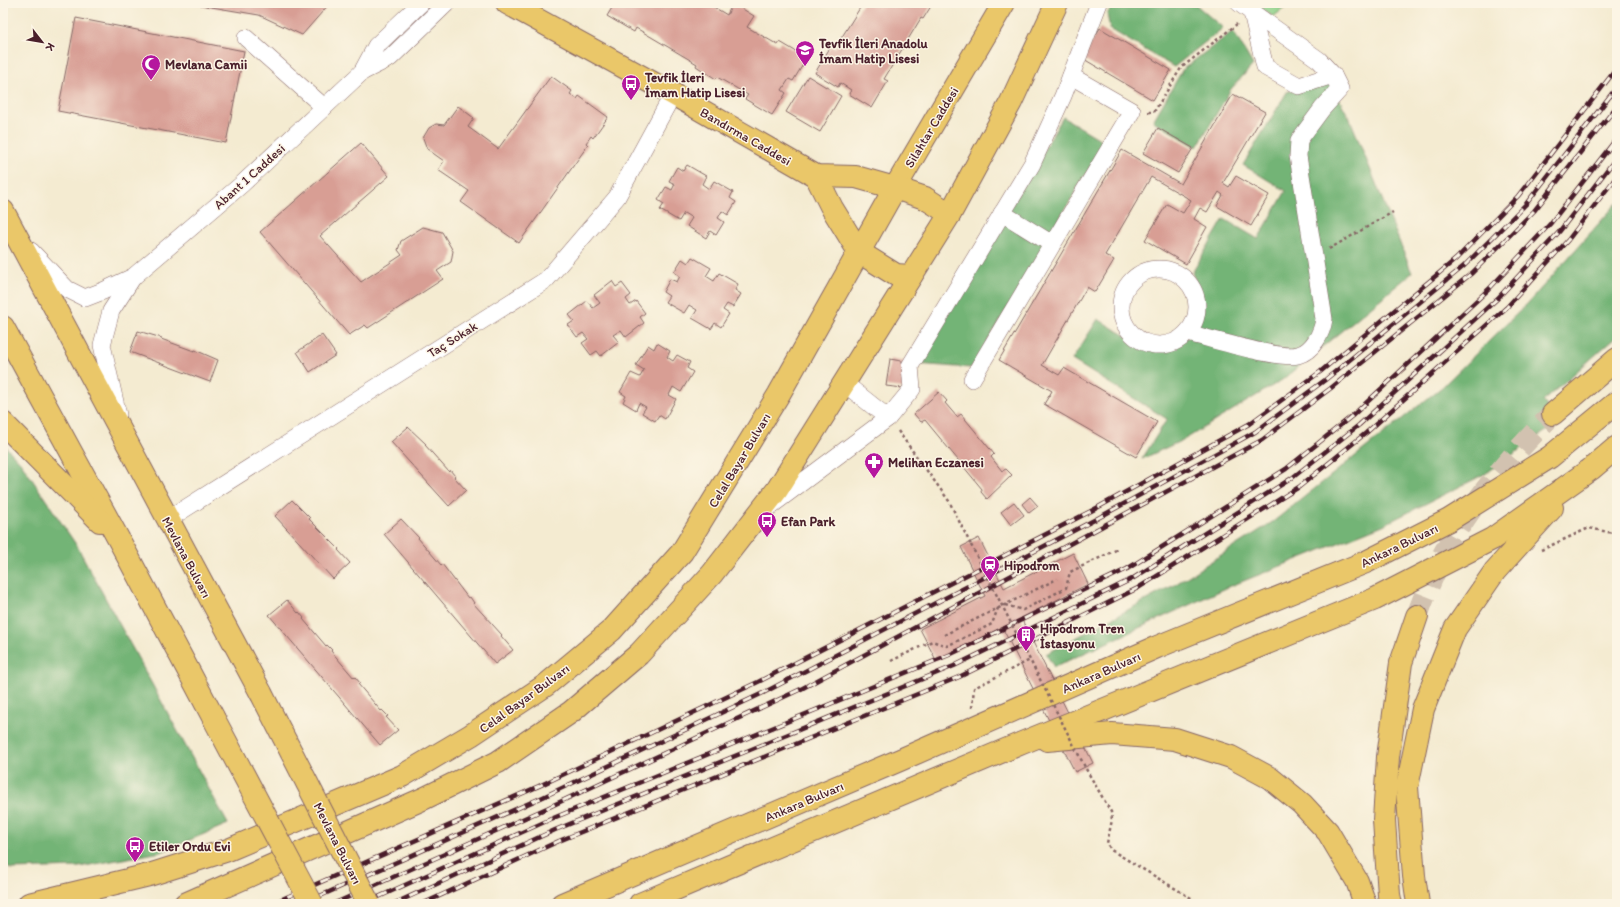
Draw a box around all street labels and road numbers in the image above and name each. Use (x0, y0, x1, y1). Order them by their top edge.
street label: Silahtar Caddesi (901, 84, 961, 170)
street label: Bandırma Caddesi (698, 104, 794, 169)
street label: Abant 1 Caddesi (211, 141, 288, 212)
street label: Taç Sokak (425, 318, 480, 361)
street label: Celal Bayar Bulvarı (705, 410, 774, 510)
street label: Mevlana Bulvarı (159, 514, 214, 600)
street label: Ankara Bulvarı (1358, 520, 1440, 571)
street label: Ankara Bulvarı (1060, 648, 1143, 696)
street label: Celal Bayar Bulvarı (476, 661, 572, 736)
street label: Ankara Bulvarı (763, 778, 846, 825)
street label: Mevlana Bulvarı (311, 800, 365, 887)

